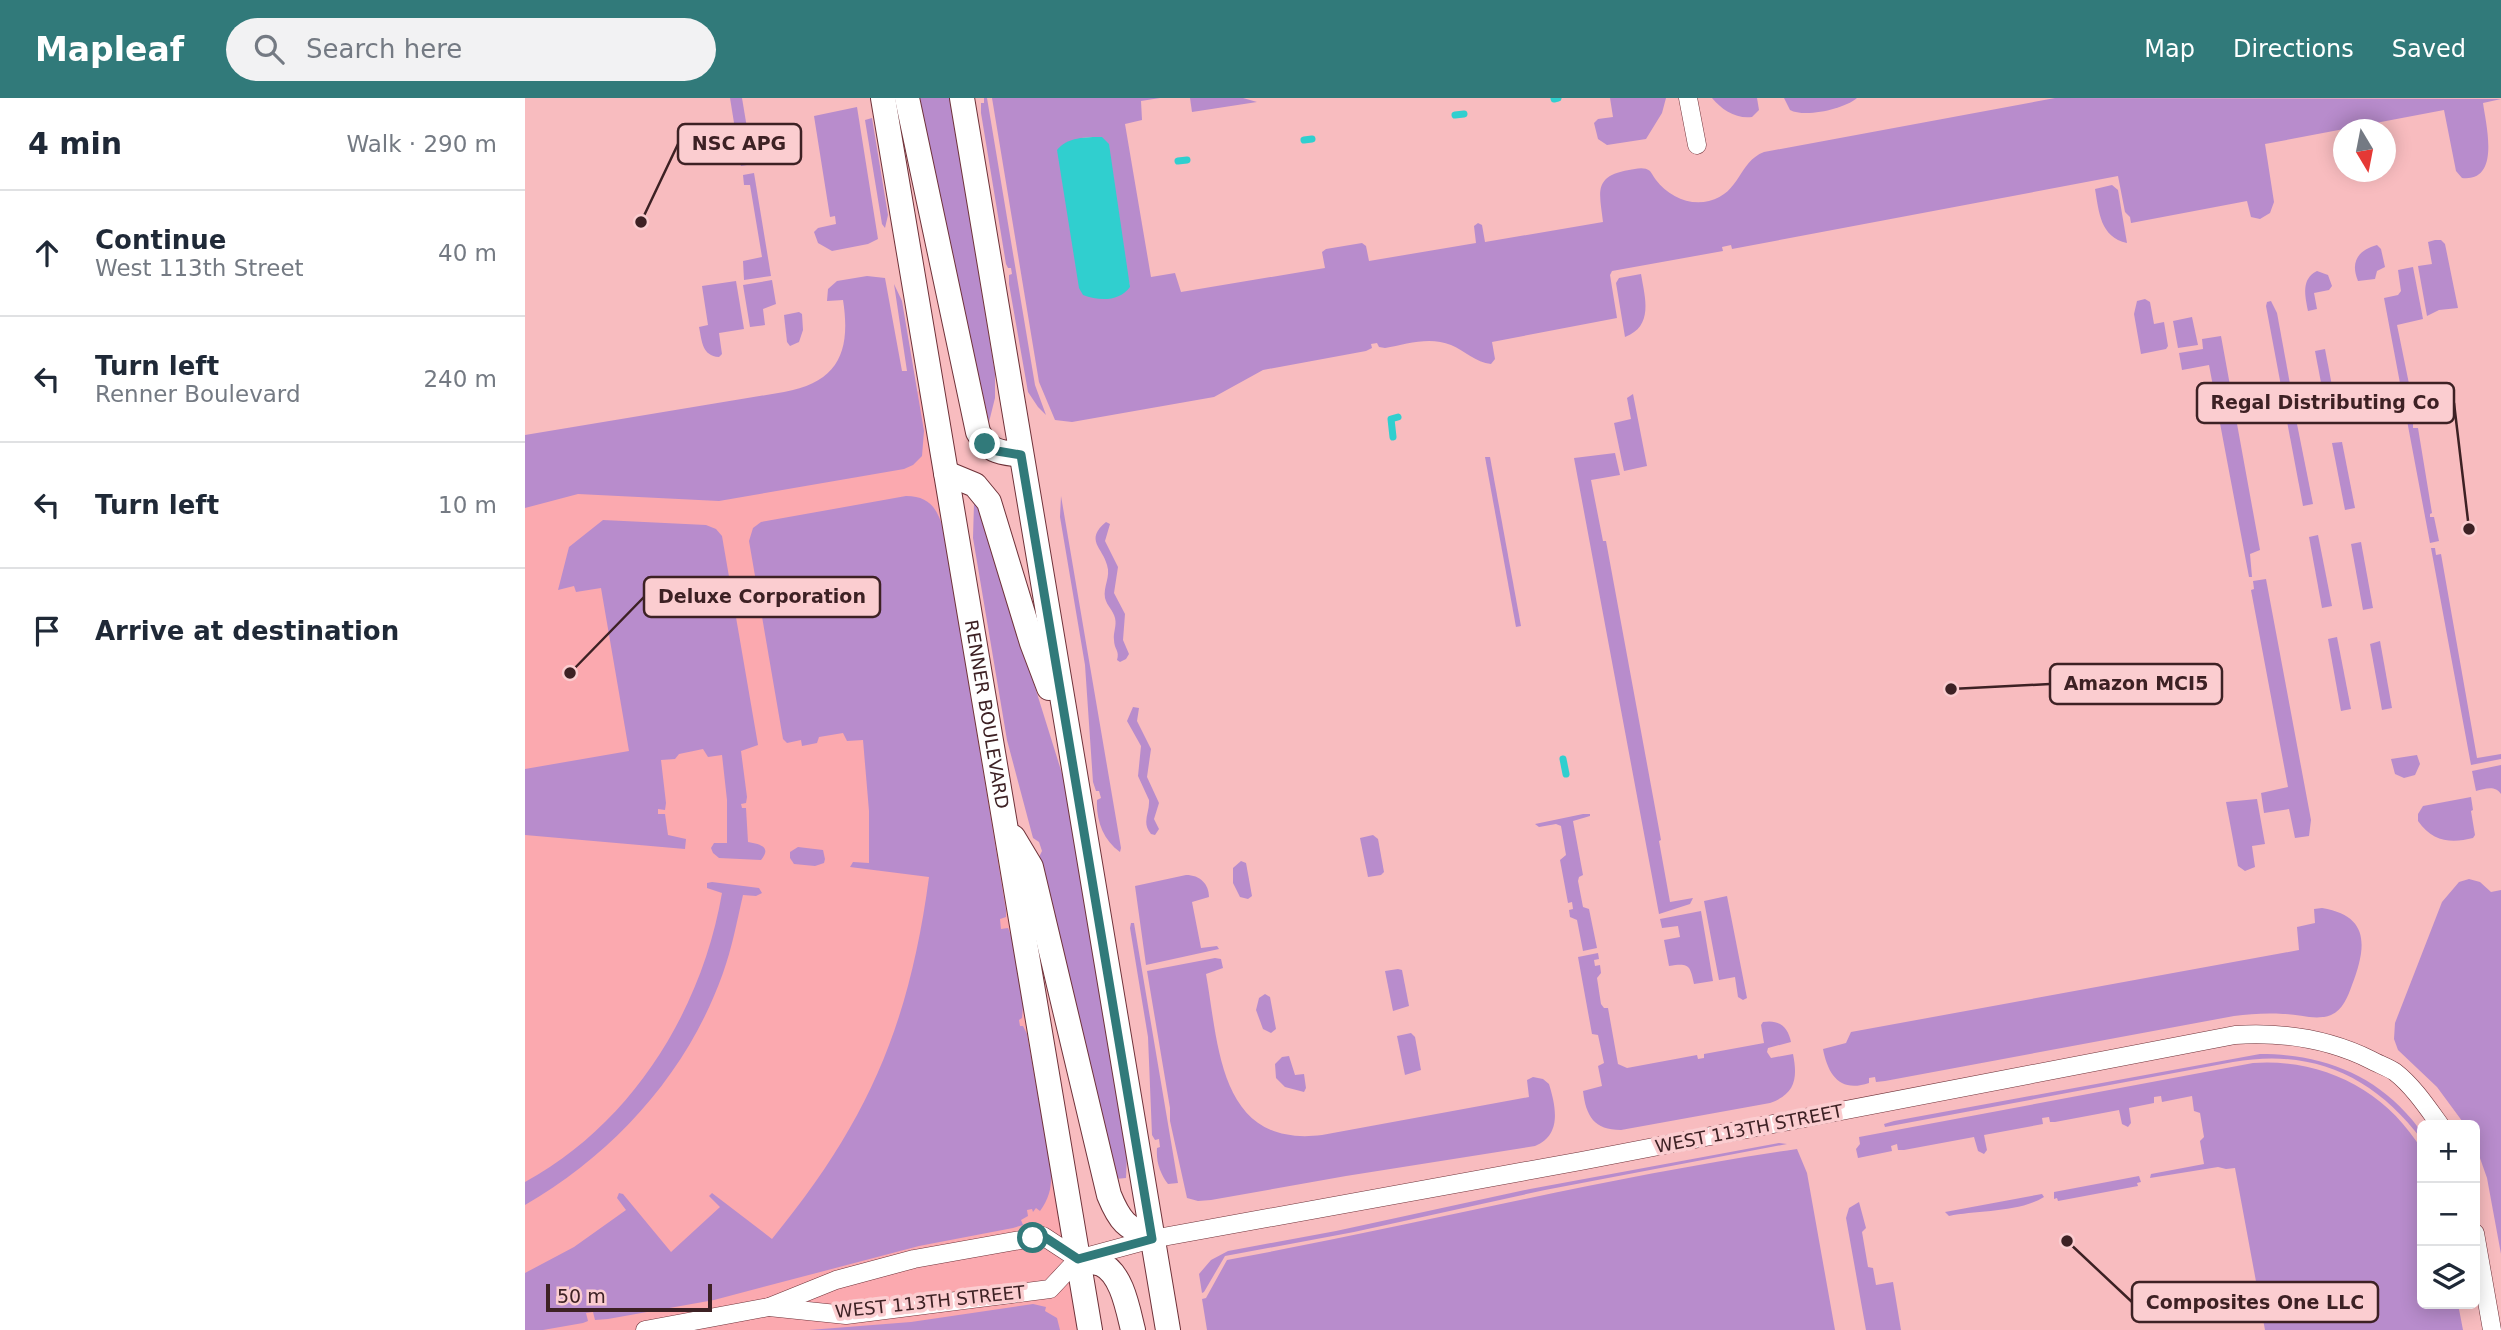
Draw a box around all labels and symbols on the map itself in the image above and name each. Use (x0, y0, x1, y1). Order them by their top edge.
north arrow (2333, 119, 2396, 182)
callout: NSC APG (678, 124, 801, 164)
text: NSC APG (692, 132, 786, 154)
callout: Regal Distributing Co (2197, 383, 2454, 423)
text: Regal Distributing Co (2210, 391, 2440, 413)
route end (969, 428, 1000, 459)
callout: Deluxe Corporation (644, 577, 880, 617)
text: Deluxe Corporation (658, 585, 866, 607)
street label: RENNER BOULEVARD (961, 618, 1013, 810)
callout: Amazon MCI5 (2050, 664, 2222, 704)
text: Amazon MCI5 (2064, 672, 2208, 694)
street label: WEST 113TH STREET (1653, 1100, 1845, 1157)
route start (1017, 1222, 1048, 1253)
scale bar (546, 1281, 712, 1313)
street label: WEST 113TH STREET (834, 1281, 1027, 1322)
callout: Composites One LLC (2132, 1282, 2378, 1322)
text: Composites One LLC (2146, 1291, 2364, 1313)

